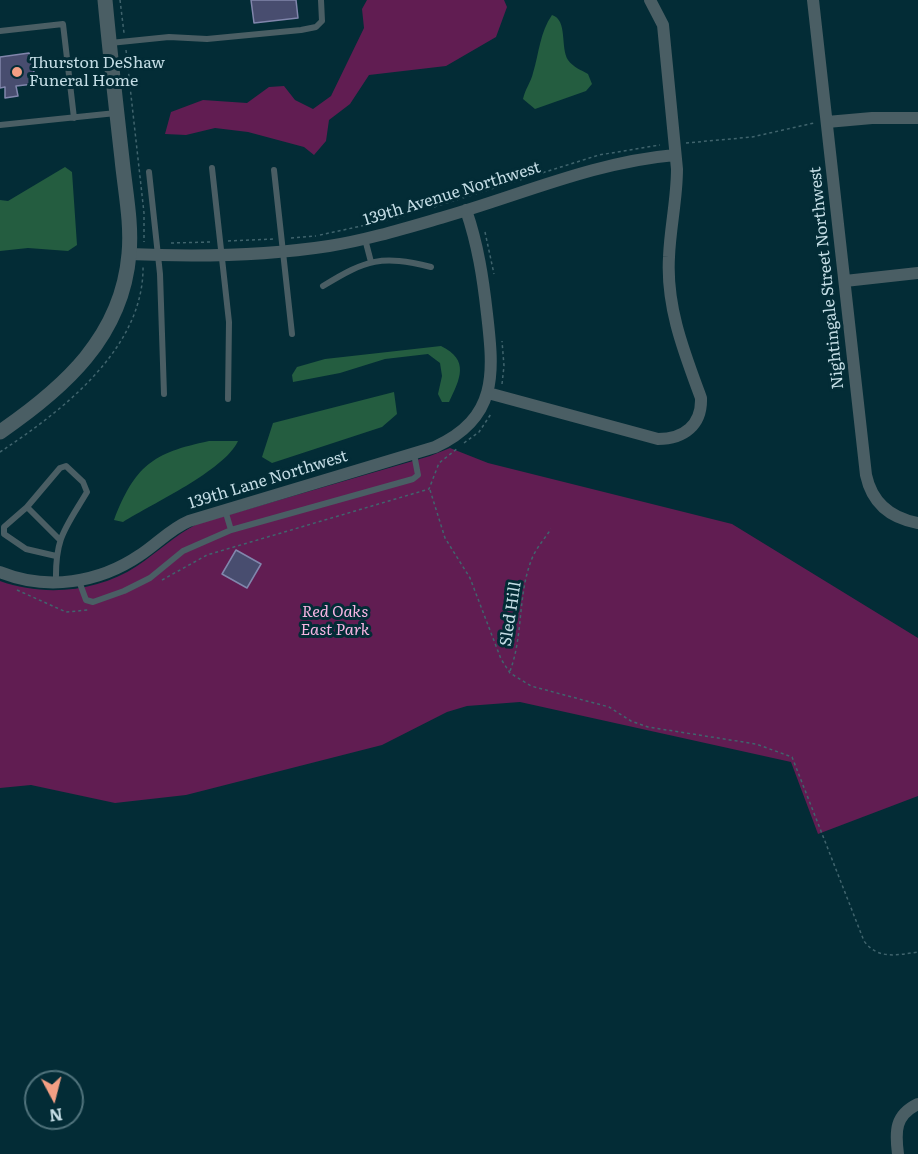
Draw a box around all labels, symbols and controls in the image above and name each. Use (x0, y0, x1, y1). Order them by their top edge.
place label: Thurston DeShaw Funeral Home (29, 53, 165, 91)
marker: Thurston DeShaw Funeral Home (10, 65, 24, 79)
street label: 139th Avenue Northwest (361, 158, 543, 230)
street label: Nightingale Street Northwest (806, 166, 848, 390)
street label: 139th Lane Northwest (186, 447, 350, 513)
street label: Sled Hill (496, 580, 526, 648)
park label: Red Oaks East Park (301, 602, 369, 640)
north arrow (24, 1070, 84, 1130)
text: N (48, 1103, 64, 1129)

